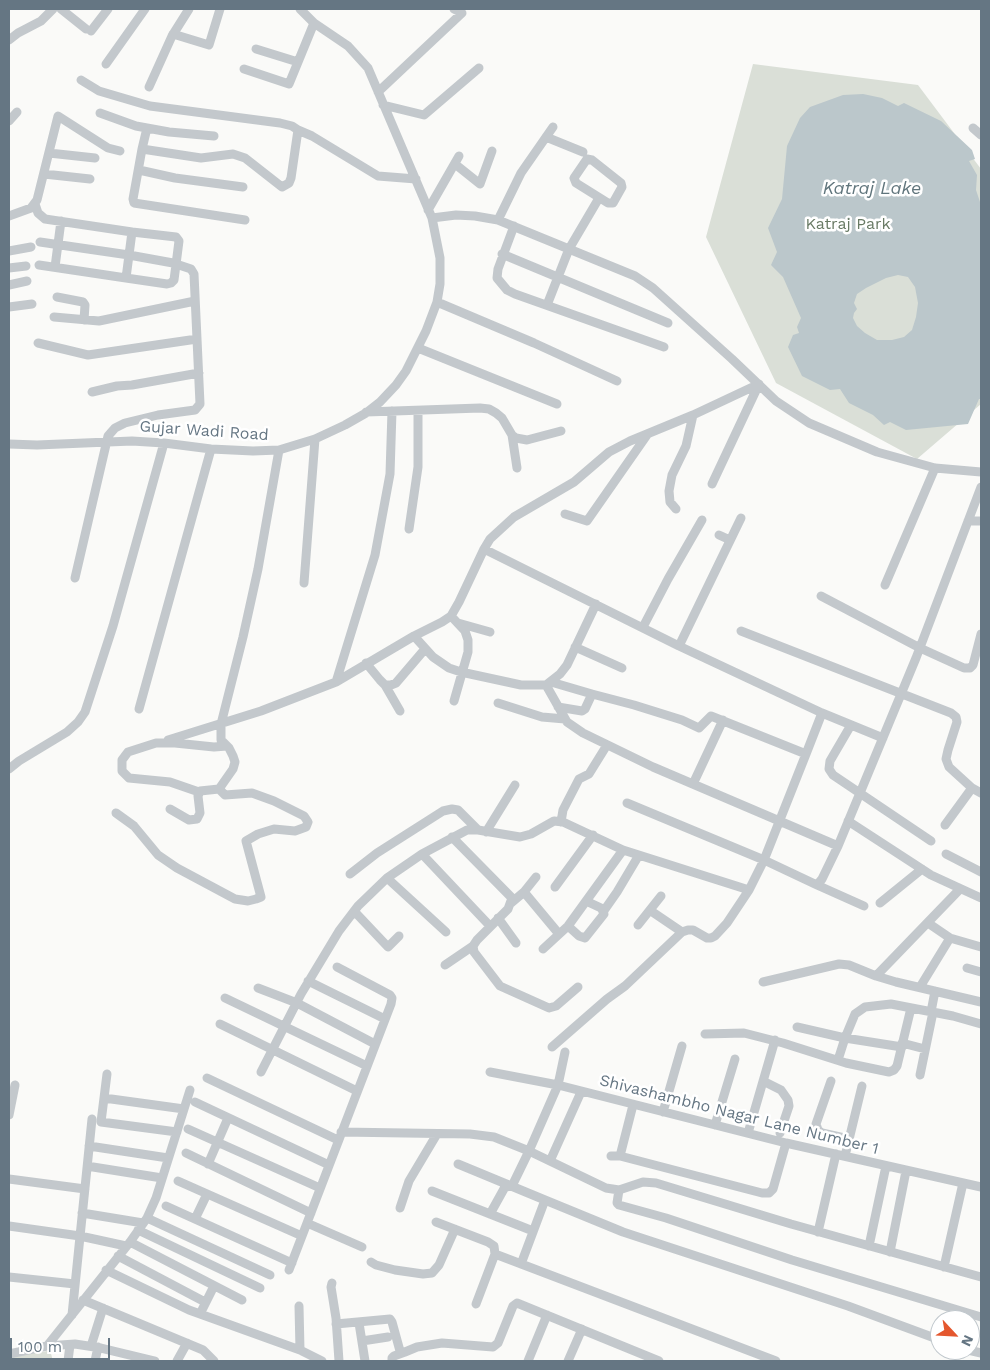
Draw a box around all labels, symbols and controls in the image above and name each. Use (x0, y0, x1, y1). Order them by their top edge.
water label: Katraj Lake (823, 178, 921, 200)
park label: Katraj Park (805, 214, 891, 234)
street label: Gujar Wadi Road (139, 417, 269, 445)
street label: Shivashambho Nagar Lane Number 1 (597, 1071, 881, 1159)
north arrow (930, 1310, 980, 1360)
scale bar (12, 1328, 112, 1360)
text: N (958, 1333, 977, 1349)
text: 100 m (18, 1338, 62, 1356)

